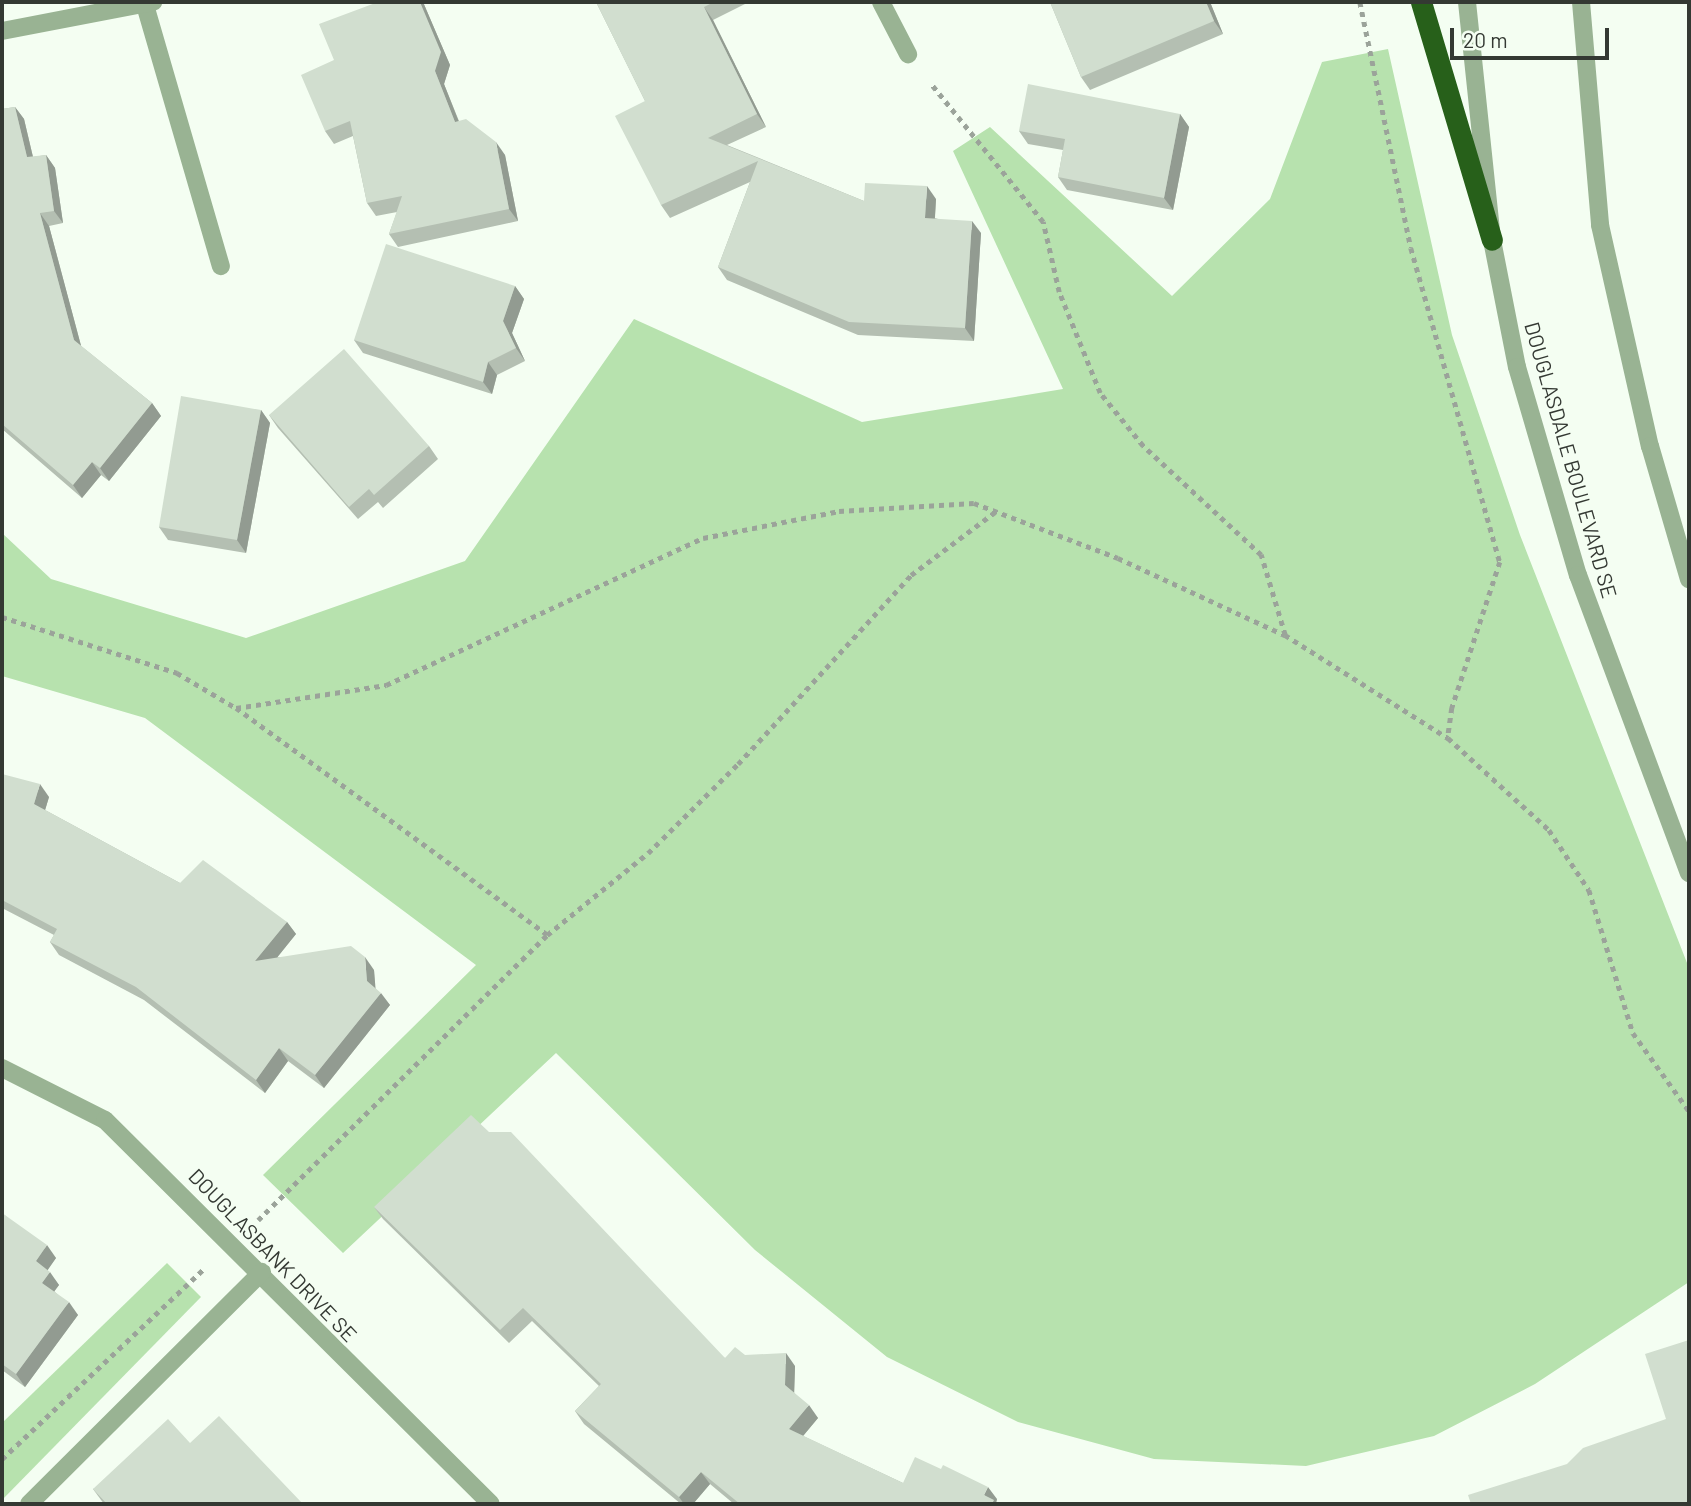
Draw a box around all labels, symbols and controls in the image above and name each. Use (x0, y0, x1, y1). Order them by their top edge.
scale bar (1453, 14, 1612, 58)
text: 20 m (1463, 27, 1508, 52)
street label: DOUGLASDALE BOULEVARD SE (1519, 319, 1623, 601)
street label: DOUGLASBANK DRIVE SE (184, 1163, 362, 1347)

